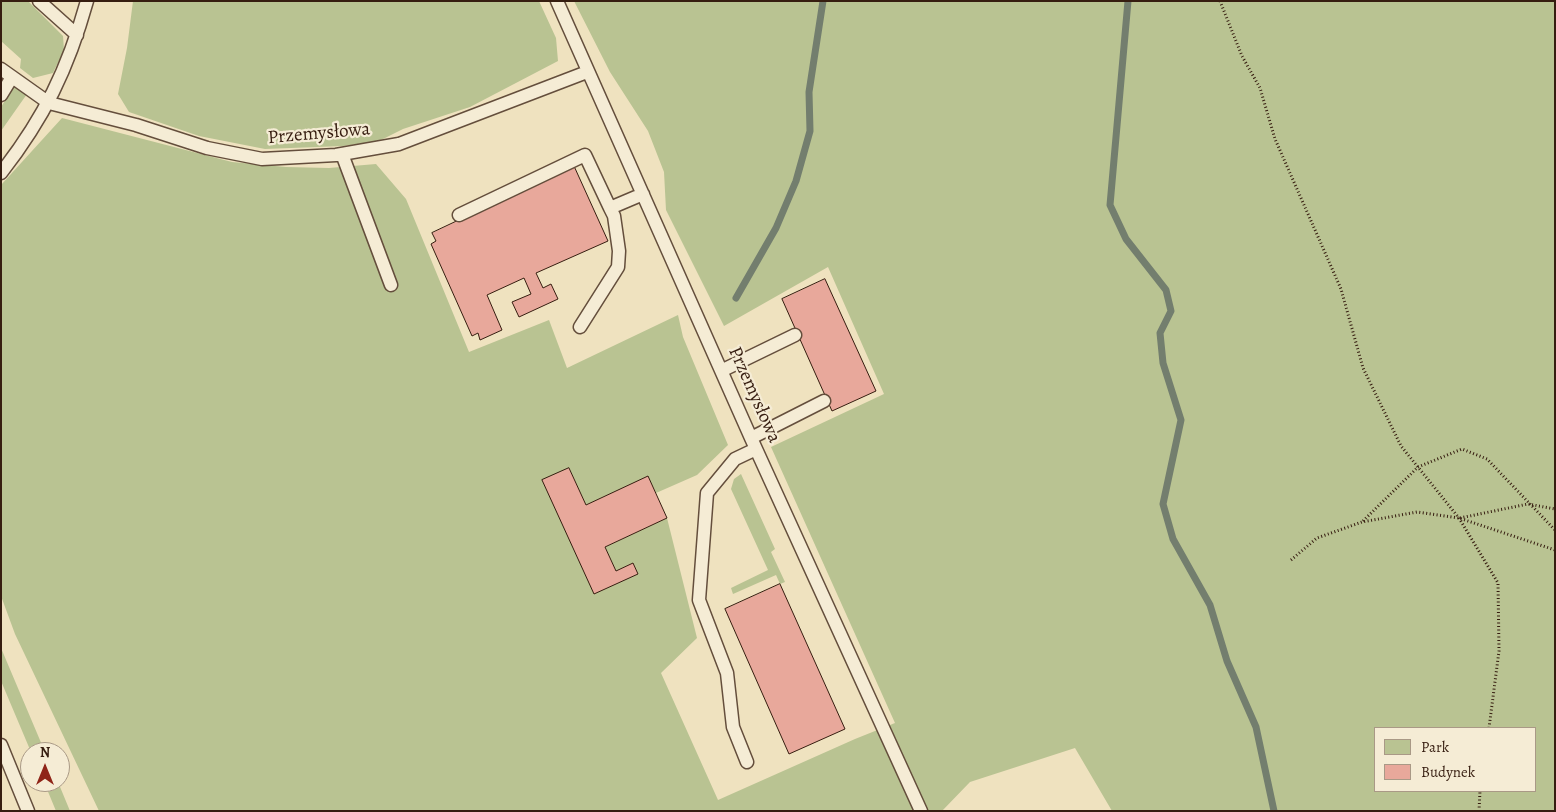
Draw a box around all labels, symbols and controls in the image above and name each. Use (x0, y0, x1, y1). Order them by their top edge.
street label: Przemysłowa (267, 118, 371, 150)
street label: Przemysłowa (723, 343, 785, 447)
legend (1374, 727, 1536, 792)
text: Park (1421, 737, 1449, 757)
north arrow (20, 742, 70, 792)
text: N (40, 743, 50, 762)
text: Budynek (1421, 762, 1475, 782)

